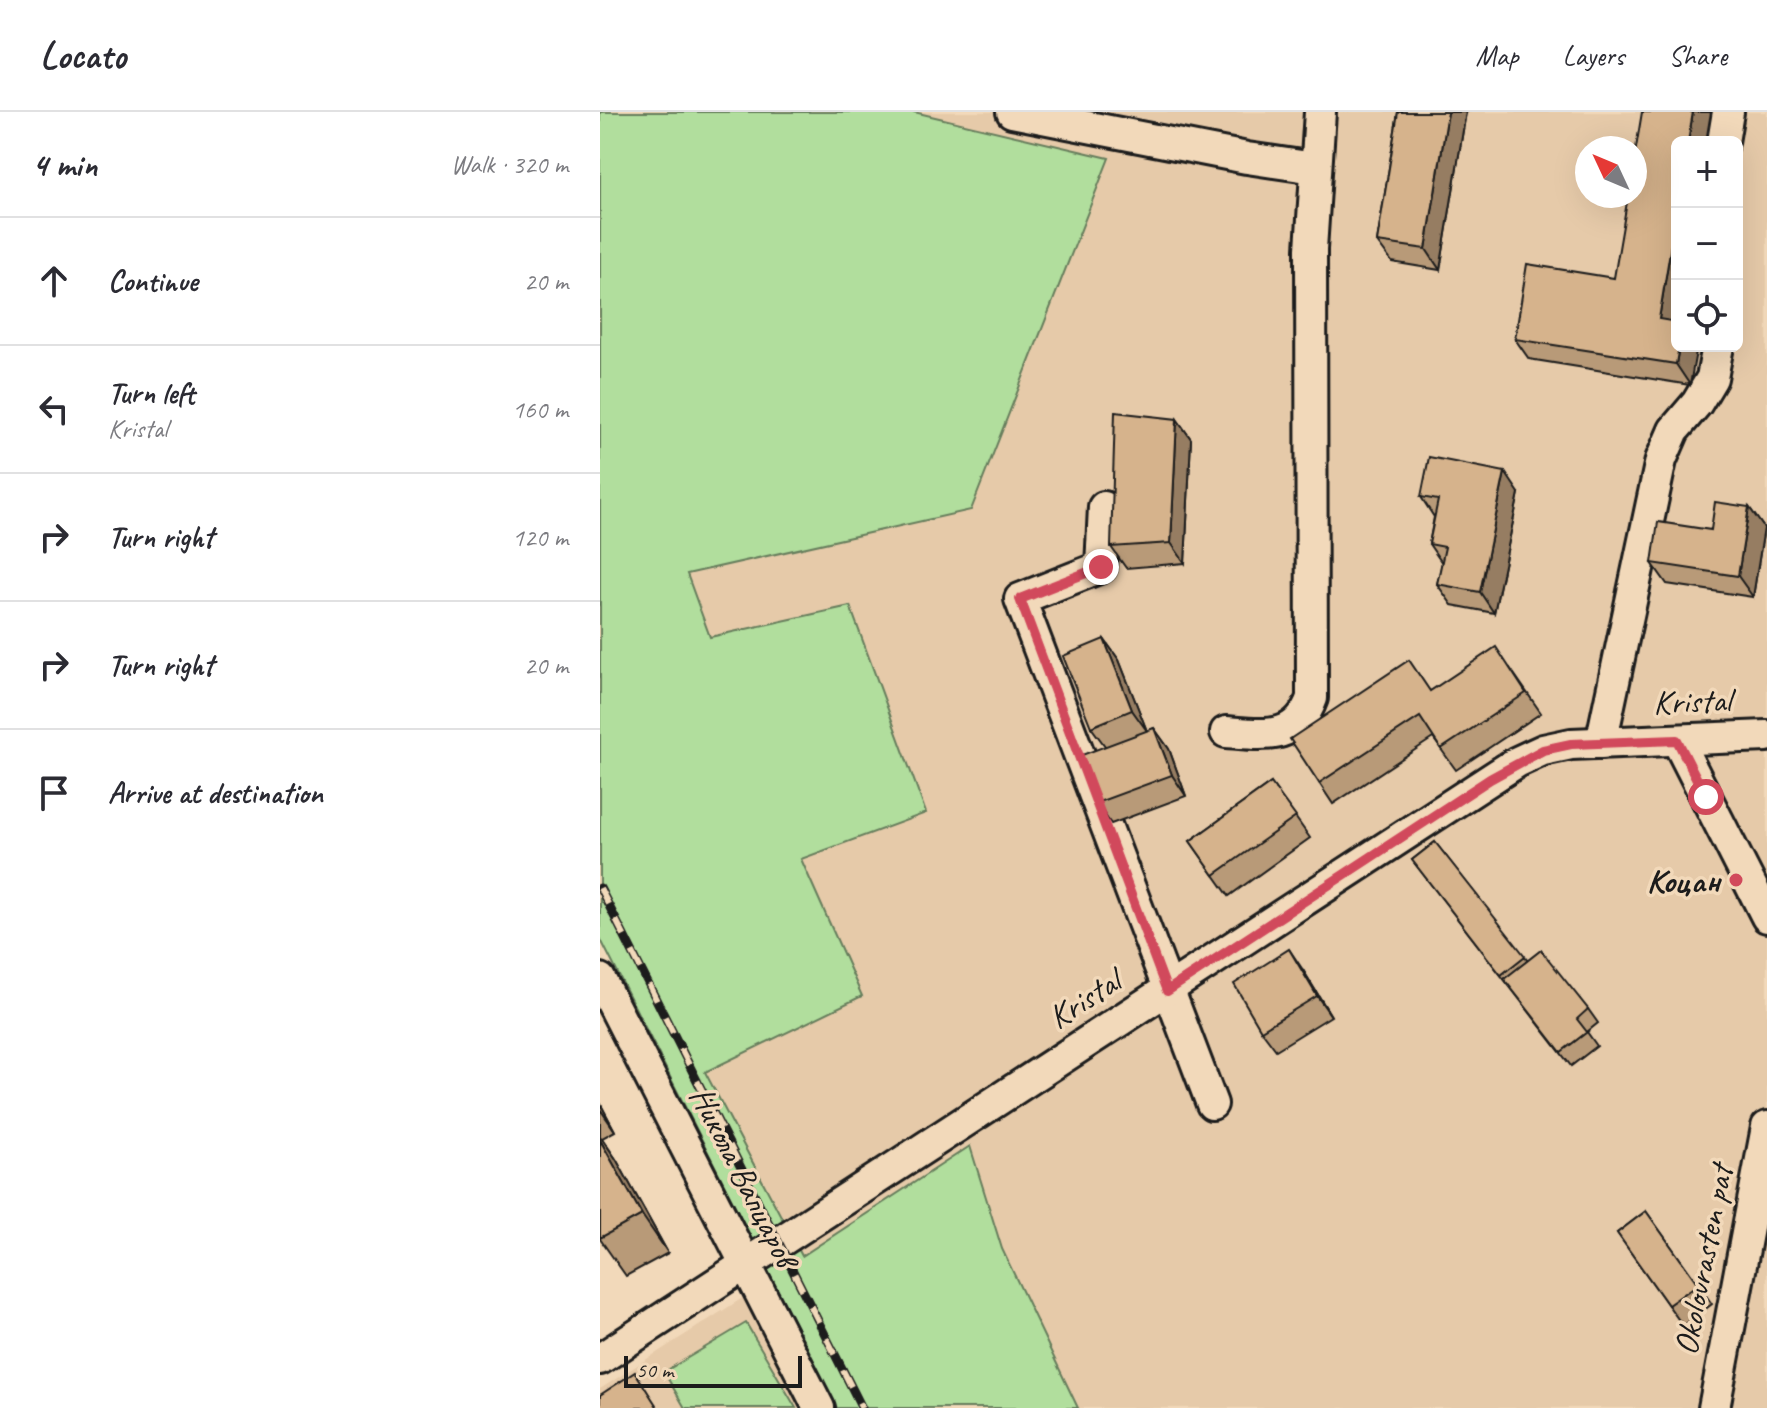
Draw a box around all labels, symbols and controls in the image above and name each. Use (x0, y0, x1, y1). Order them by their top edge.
text: Locato (40, 32, 126, 79)
text: Map (1476, 38, 1519, 73)
text: Layers (1563, 38, 1624, 73)
text: Share (1668, 38, 1727, 73)
north arrow (1575, 136, 1647, 208)
map controls (1671, 136, 1743, 352)
button: + (1671, 136, 1743, 208)
text: 4 min (32, 143, 97, 186)
text: Walk · 320 m (451, 148, 568, 181)
button: − (1671, 208, 1743, 280)
icon: ahead (32, 259, 76, 303)
text: Continue (108, 262, 198, 300)
text: 20 m (524, 265, 568, 298)
button: locate (1671, 280, 1743, 352)
text: Turn left (108, 374, 195, 412)
icon: left (32, 387, 76, 431)
text: 160 m (512, 393, 568, 426)
text: Kristal (108, 412, 168, 445)
icon: right (32, 515, 76, 559)
text: Turn right (108, 518, 213, 556)
text: 120 m (512, 521, 568, 554)
route end (1083, 549, 1119, 585)
icon: right (32, 643, 76, 687)
text: Turn right (108, 646, 213, 684)
text: 20 m (524, 649, 568, 682)
street label: Kristal (1652, 678, 1738, 724)
icon: arrive (32, 771, 76, 815)
text: Arrive at destination (108, 774, 323, 812)
route start (1688, 779, 1724, 815)
place label: Коцан (1647, 859, 1722, 902)
marker: Коцан (1727, 871, 1745, 889)
street label: Kristal (1040, 956, 1134, 1038)
street label: Никола Вапцаров (680, 1079, 811, 1279)
street label: Okolovrasten pat (1664, 1157, 1743, 1358)
scale bar (624, 1352, 802, 1388)
text: 50 m (636, 1356, 673, 1384)

